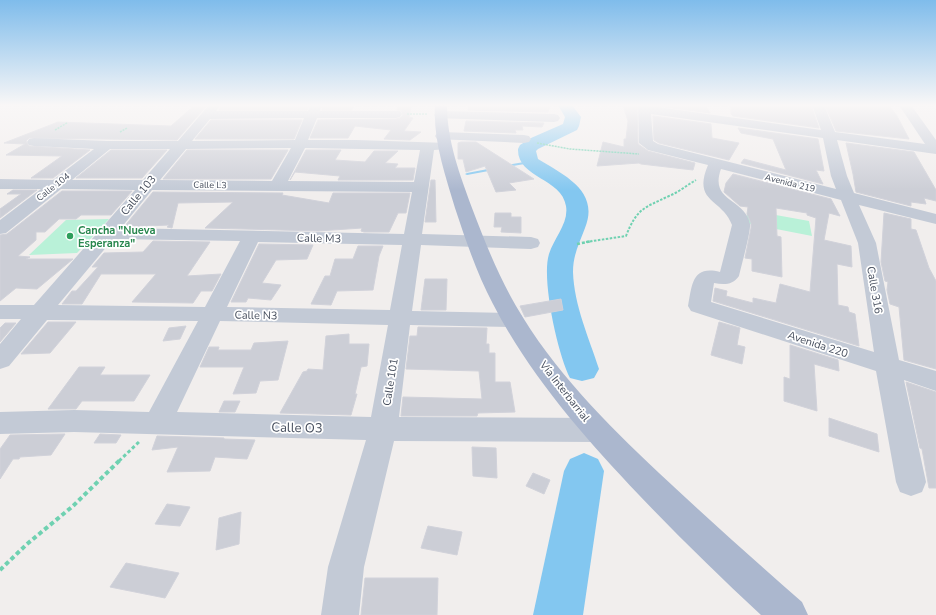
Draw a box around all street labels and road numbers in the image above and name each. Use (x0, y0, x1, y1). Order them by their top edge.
street label: Calle 104 (34, 170, 73, 204)
street label: Avenida 219 (764, 171, 816, 195)
street label: Calle 103 (117, 172, 160, 219)
street label: Calle L3 (193, 179, 227, 191)
street label: Calle M3 (297, 231, 341, 246)
street label: Calle 316 (863, 265, 886, 315)
street label: Calle N3 (234, 308, 278, 323)
street label: Avenida 220 (786, 328, 850, 361)
street label: Calle 101 (379, 357, 402, 407)
street label: Vía Interbarrial (536, 357, 594, 425)
street label: Calle O3 (271, 419, 323, 437)

